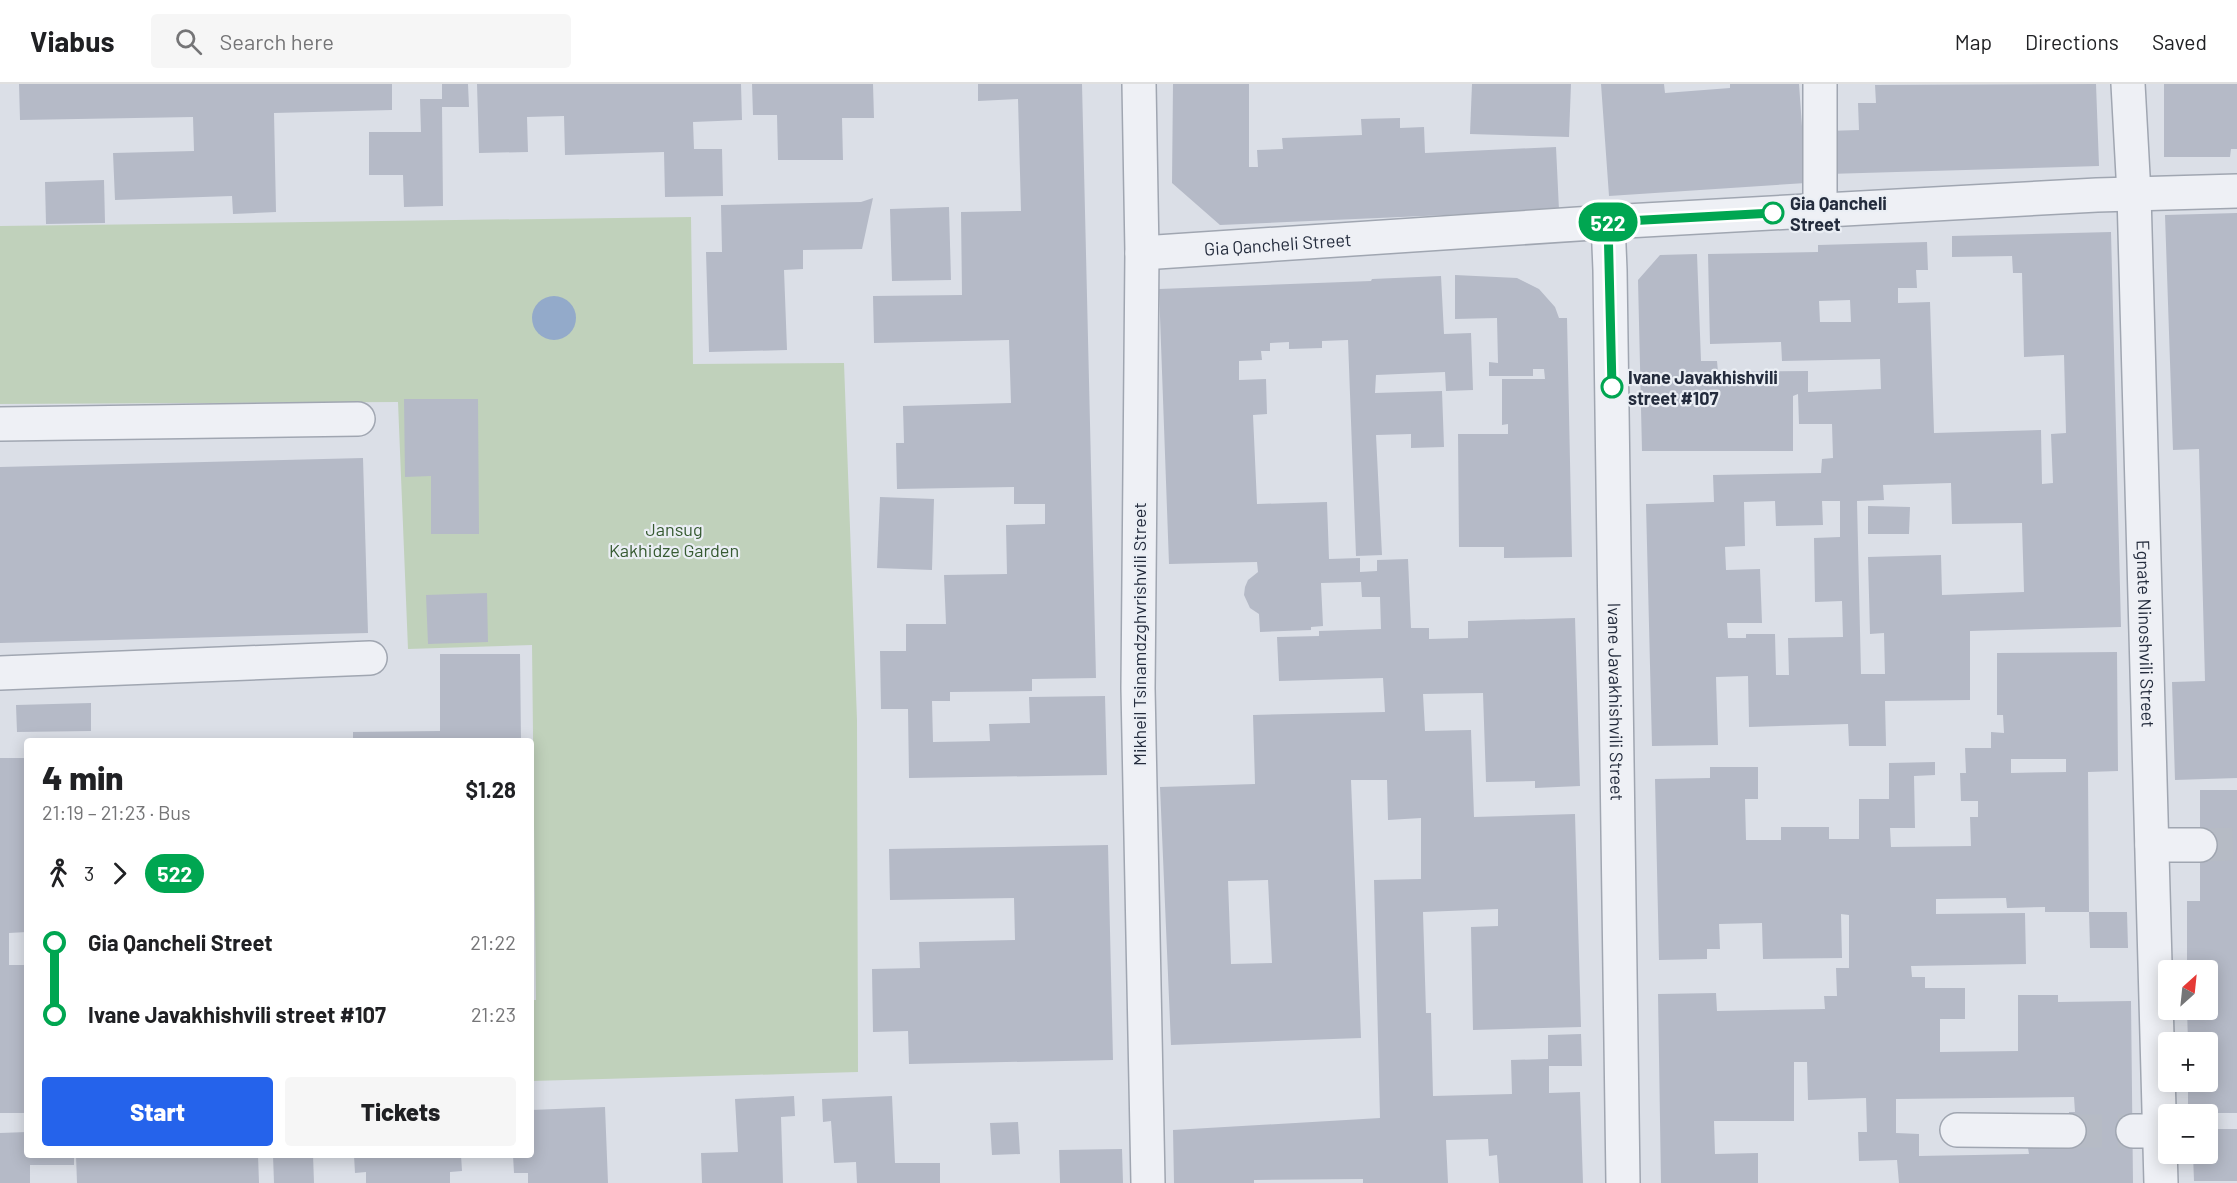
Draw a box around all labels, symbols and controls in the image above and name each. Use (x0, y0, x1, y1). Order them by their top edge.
search box (151, 14, 571, 68)
text: Viabus (30, 24, 115, 58)
icon: search (172, 25, 205, 58)
text: Search here (220, 28, 334, 54)
text: Map (1955, 29, 1992, 54)
text: Directions (2025, 29, 2119, 54)
text: Saved (2152, 29, 2207, 54)
place label: Gia Qancheli Street (1790, 192, 1887, 235)
line badge: 522 (1574, 202, 1642, 242)
marker: Gia Qancheli Street (1762, 202, 1784, 224)
text: 522 (1591, 210, 1625, 235)
street label: Gia Qancheli Street (1203, 228, 1352, 260)
place label: Ivane Javakhishvili street #107 (1628, 366, 1778, 409)
marker: Ivane Javakhishvili street #107 (1601, 376, 1623, 398)
street label: Mikheil Tsinamdzghvrishvili Street (1128, 502, 1150, 766)
park label: Jansug Kakhidze Garden (609, 518, 739, 561)
street label: Egnate Ninoshvili Street (2132, 539, 2160, 728)
street label: Ivane Javakhishvili Street (1604, 603, 1629, 801)
text: 4 min (42, 757, 123, 797)
text: $1.28 (465, 776, 516, 802)
text: 21:19 – 21:23 · Bus (42, 800, 191, 824)
icon: walk (42, 857, 75, 890)
icon: forward (103, 857, 136, 890)
text: 3 (84, 861, 94, 885)
text: 522 (157, 861, 192, 886)
text: Gia Qancheli Street (88, 929, 273, 955)
text: 21:22 (470, 930, 516, 954)
north arrow (2158, 960, 2218, 1020)
map controls (2158, 960, 2218, 1164)
text: Ivane Javakhishvili street #107 (88, 1001, 386, 1027)
text: 21:23 (471, 1002, 516, 1026)
button: + (2158, 1032, 2218, 1092)
button: Start (42, 1077, 273, 1146)
button: Tickets (285, 1077, 516, 1146)
button: − (2158, 1104, 2218, 1164)

